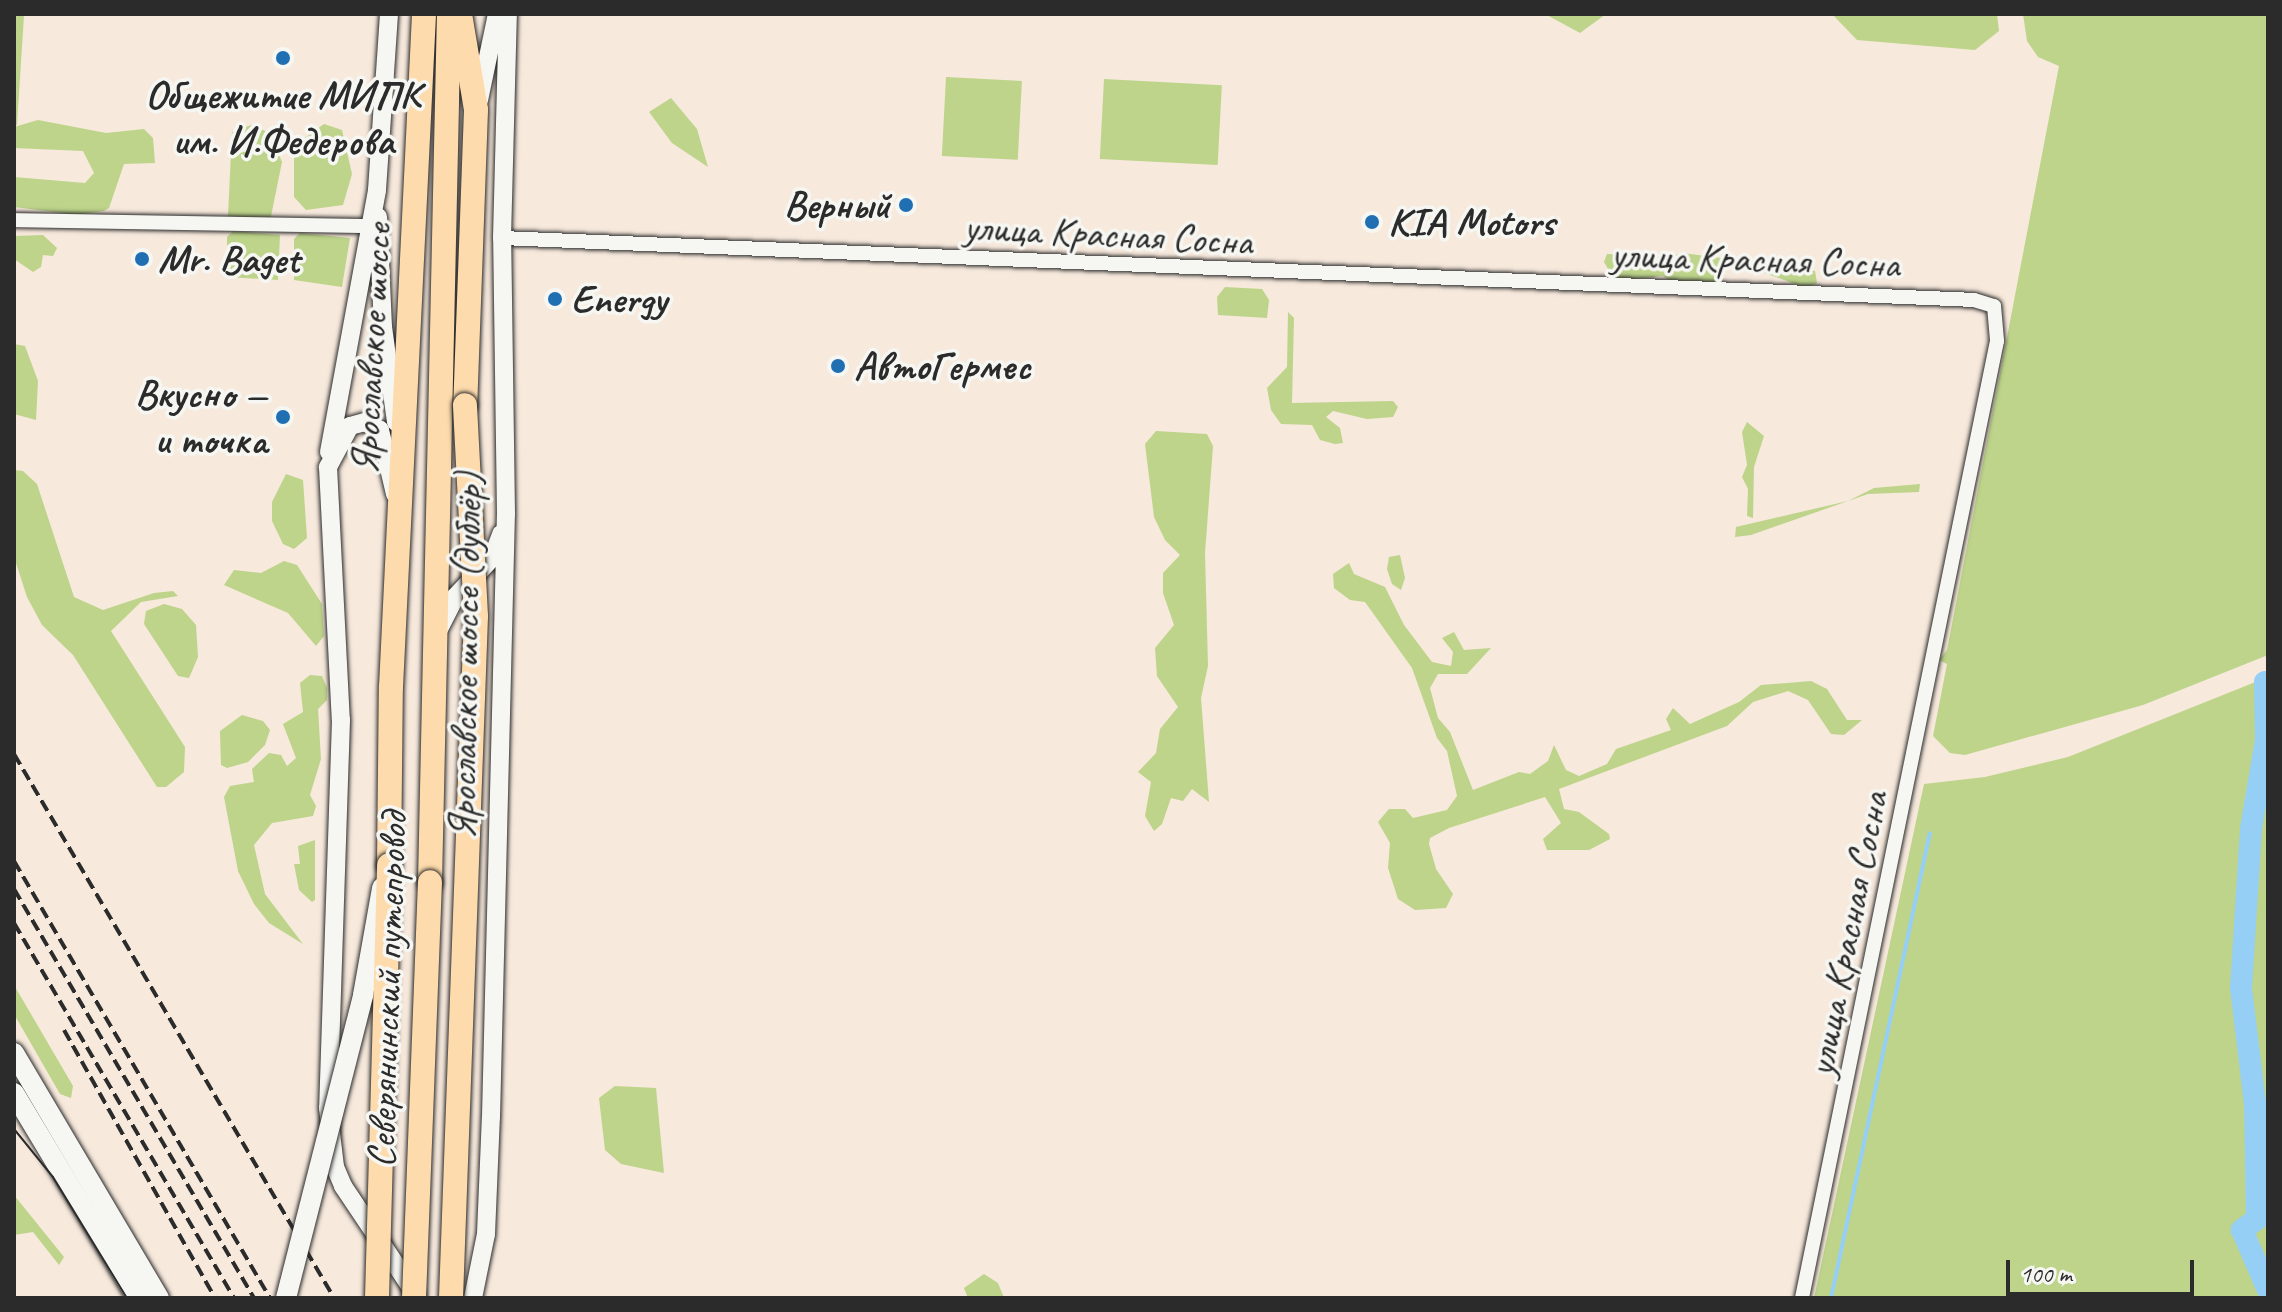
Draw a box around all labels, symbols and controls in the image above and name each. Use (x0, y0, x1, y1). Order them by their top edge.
marker: Общежитие МИПК им. И.Федерова (274, 49, 292, 67)
place label: Общежитие МИПК им. И.Федерова (145, 71, 421, 165)
place label: Верный (784, 181, 890, 229)
marker: Верный (897, 196, 915, 214)
place label: KIA Motors (1388, 198, 1555, 246)
street label: улица Красная Сосна (963, 202, 1253, 266)
marker: KIA Motors (1363, 213, 1381, 231)
street label: Ярославское шоссе (340, 222, 402, 476)
street label: улица Красная Сосна (1610, 230, 1900, 288)
place label: Mr. Baget (158, 235, 299, 283)
marker: Mr. Baget (133, 250, 151, 268)
place label: Energy (571, 275, 667, 323)
marker: Energy (546, 290, 564, 308)
place label: АвтоГермес (854, 342, 1030, 390)
marker: АвтоГермес (829, 357, 847, 375)
place label: Вкусно — и точка (135, 370, 267, 464)
marker: Вкусно — и точка (274, 408, 292, 426)
street label: Ярославское шоссе (дублёр) (438, 472, 492, 840)
street label: улица Красная Сосна (1796, 788, 1898, 1080)
street label: Северянинский путепровод (357, 811, 417, 1169)
scale bar (2010, 1244, 2198, 1294)
text: 100 m (2020, 1259, 2072, 1289)

